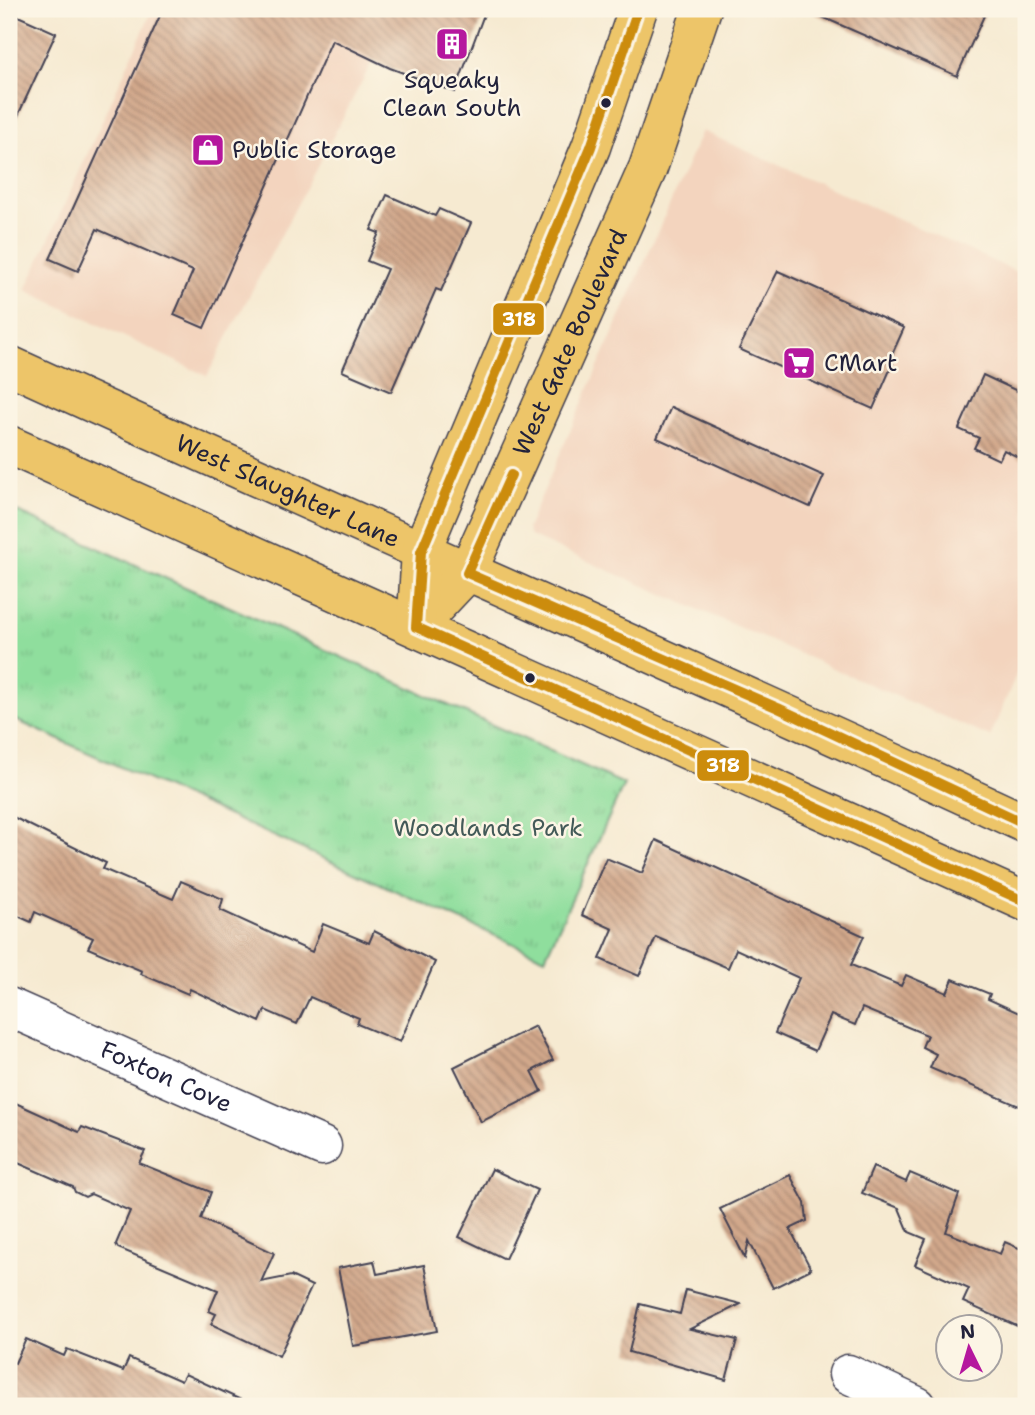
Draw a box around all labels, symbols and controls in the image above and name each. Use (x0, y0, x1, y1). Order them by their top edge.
building icon: Squeaky Clean South (433, 25, 471, 63)
place label: Squeaky Clean South (382, 64, 522, 124)
unlabelled marker (599, 96, 613, 110)
shop icon: Public Storage (189, 131, 227, 169)
place label: Public Storage (232, 134, 397, 166)
street label: West Gate Boulevard (505, 224, 635, 461)
line badge: 318 (492, 302, 545, 336)
text: 318 (502, 307, 536, 332)
supermarket icon: CMart (780, 344, 818, 382)
place label: CMart (824, 347, 897, 379)
street label: West Slaughter Lane (171, 427, 405, 555)
unlabelled marker (523, 671, 537, 685)
line badge: 318 (696, 749, 750, 782)
text: 318 (706, 753, 740, 778)
park label: Woodlands Park (393, 812, 583, 844)
street label: Foxton Cove (95, 1034, 237, 1120)
north arrow (934, 1314, 1004, 1384)
text: N (959, 1318, 976, 1345)

